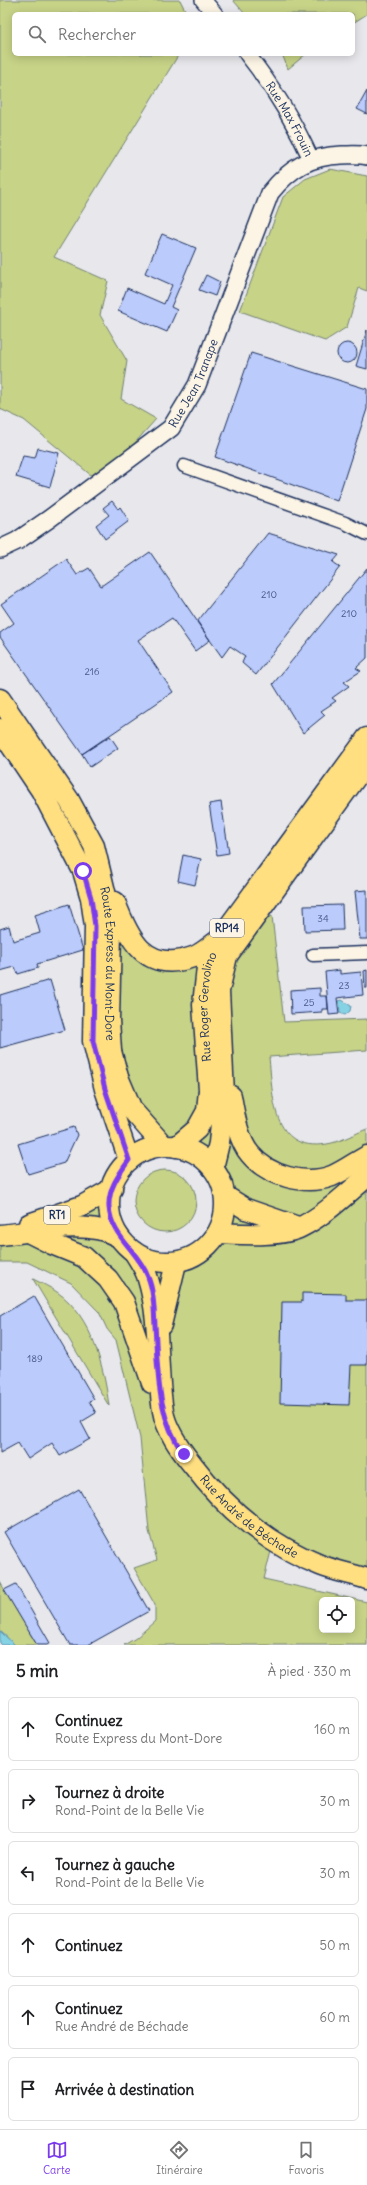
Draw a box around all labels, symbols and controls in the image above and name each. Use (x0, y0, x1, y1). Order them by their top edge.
search box (12, 12, 355, 56)
icon: search (26, 23, 48, 45)
text: Rechercher (58, 25, 136, 44)
street label: Rue Max Frouin (263, 79, 317, 159)
street label: Rue Jean Tranape (165, 337, 221, 430)
house number: 210 (261, 588, 277, 601)
house number: 210 (341, 607, 357, 620)
house number: 216 (84, 665, 100, 678)
route start (74, 862, 92, 880)
street label: Route Express du Mont-Dore (97, 885, 119, 1041)
house number: 34 (317, 912, 329, 925)
road number: RP14 (210, 919, 244, 937)
street label: Rue Roger Gervolino (195, 949, 220, 1062)
house number: 23 (338, 979, 350, 992)
house number: 25 (303, 996, 315, 1009)
road number: RT1 (44, 1206, 70, 1224)
house number: 189 (27, 1352, 43, 1365)
route end (175, 1445, 193, 1463)
street label: Rue André de Béchade (197, 1472, 301, 1561)
map controls (319, 1597, 355, 1633)
button: locate (319, 1597, 355, 1633)
text: 5 min (16, 1660, 58, 1682)
text: À pied · 330 m (268, 1663, 351, 1680)
text: Continuez (55, 1711, 123, 1730)
icon: ahead (17, 1718, 39, 1740)
text: 160 m (314, 1721, 350, 1738)
text: Route Express du Mont-Dore (55, 1730, 222, 1747)
text: Tournez à droite (55, 1783, 164, 1802)
icon: right (17, 1790, 39, 1812)
text: 30 m (320, 1793, 350, 1810)
text: Rond-Point de la Belle Vie (55, 1802, 204, 1819)
text: Tournez à gauche (55, 1855, 175, 1874)
icon: left (17, 1862, 39, 1884)
text: 30 m (320, 1865, 350, 1882)
text: Rond-Point de la Belle Vie (55, 1874, 204, 1891)
icon: ahead (17, 1934, 39, 1956)
text: Continuez (55, 1936, 123, 1955)
text: 50 m (319, 1937, 350, 1954)
text: Continuez (55, 1999, 123, 2018)
icon: ahead (17, 2006, 39, 2028)
text: 60 m (319, 2009, 350, 2026)
text: Rue André de Béchade (55, 2018, 189, 2035)
icon: arrive (17, 2078, 39, 2100)
text: Arrivée à destination (55, 2080, 194, 2099)
tab: Carte (43, 2139, 70, 2177)
tab: Itinéraire (156, 2139, 203, 2177)
tab: Favoris (289, 2139, 324, 2177)

